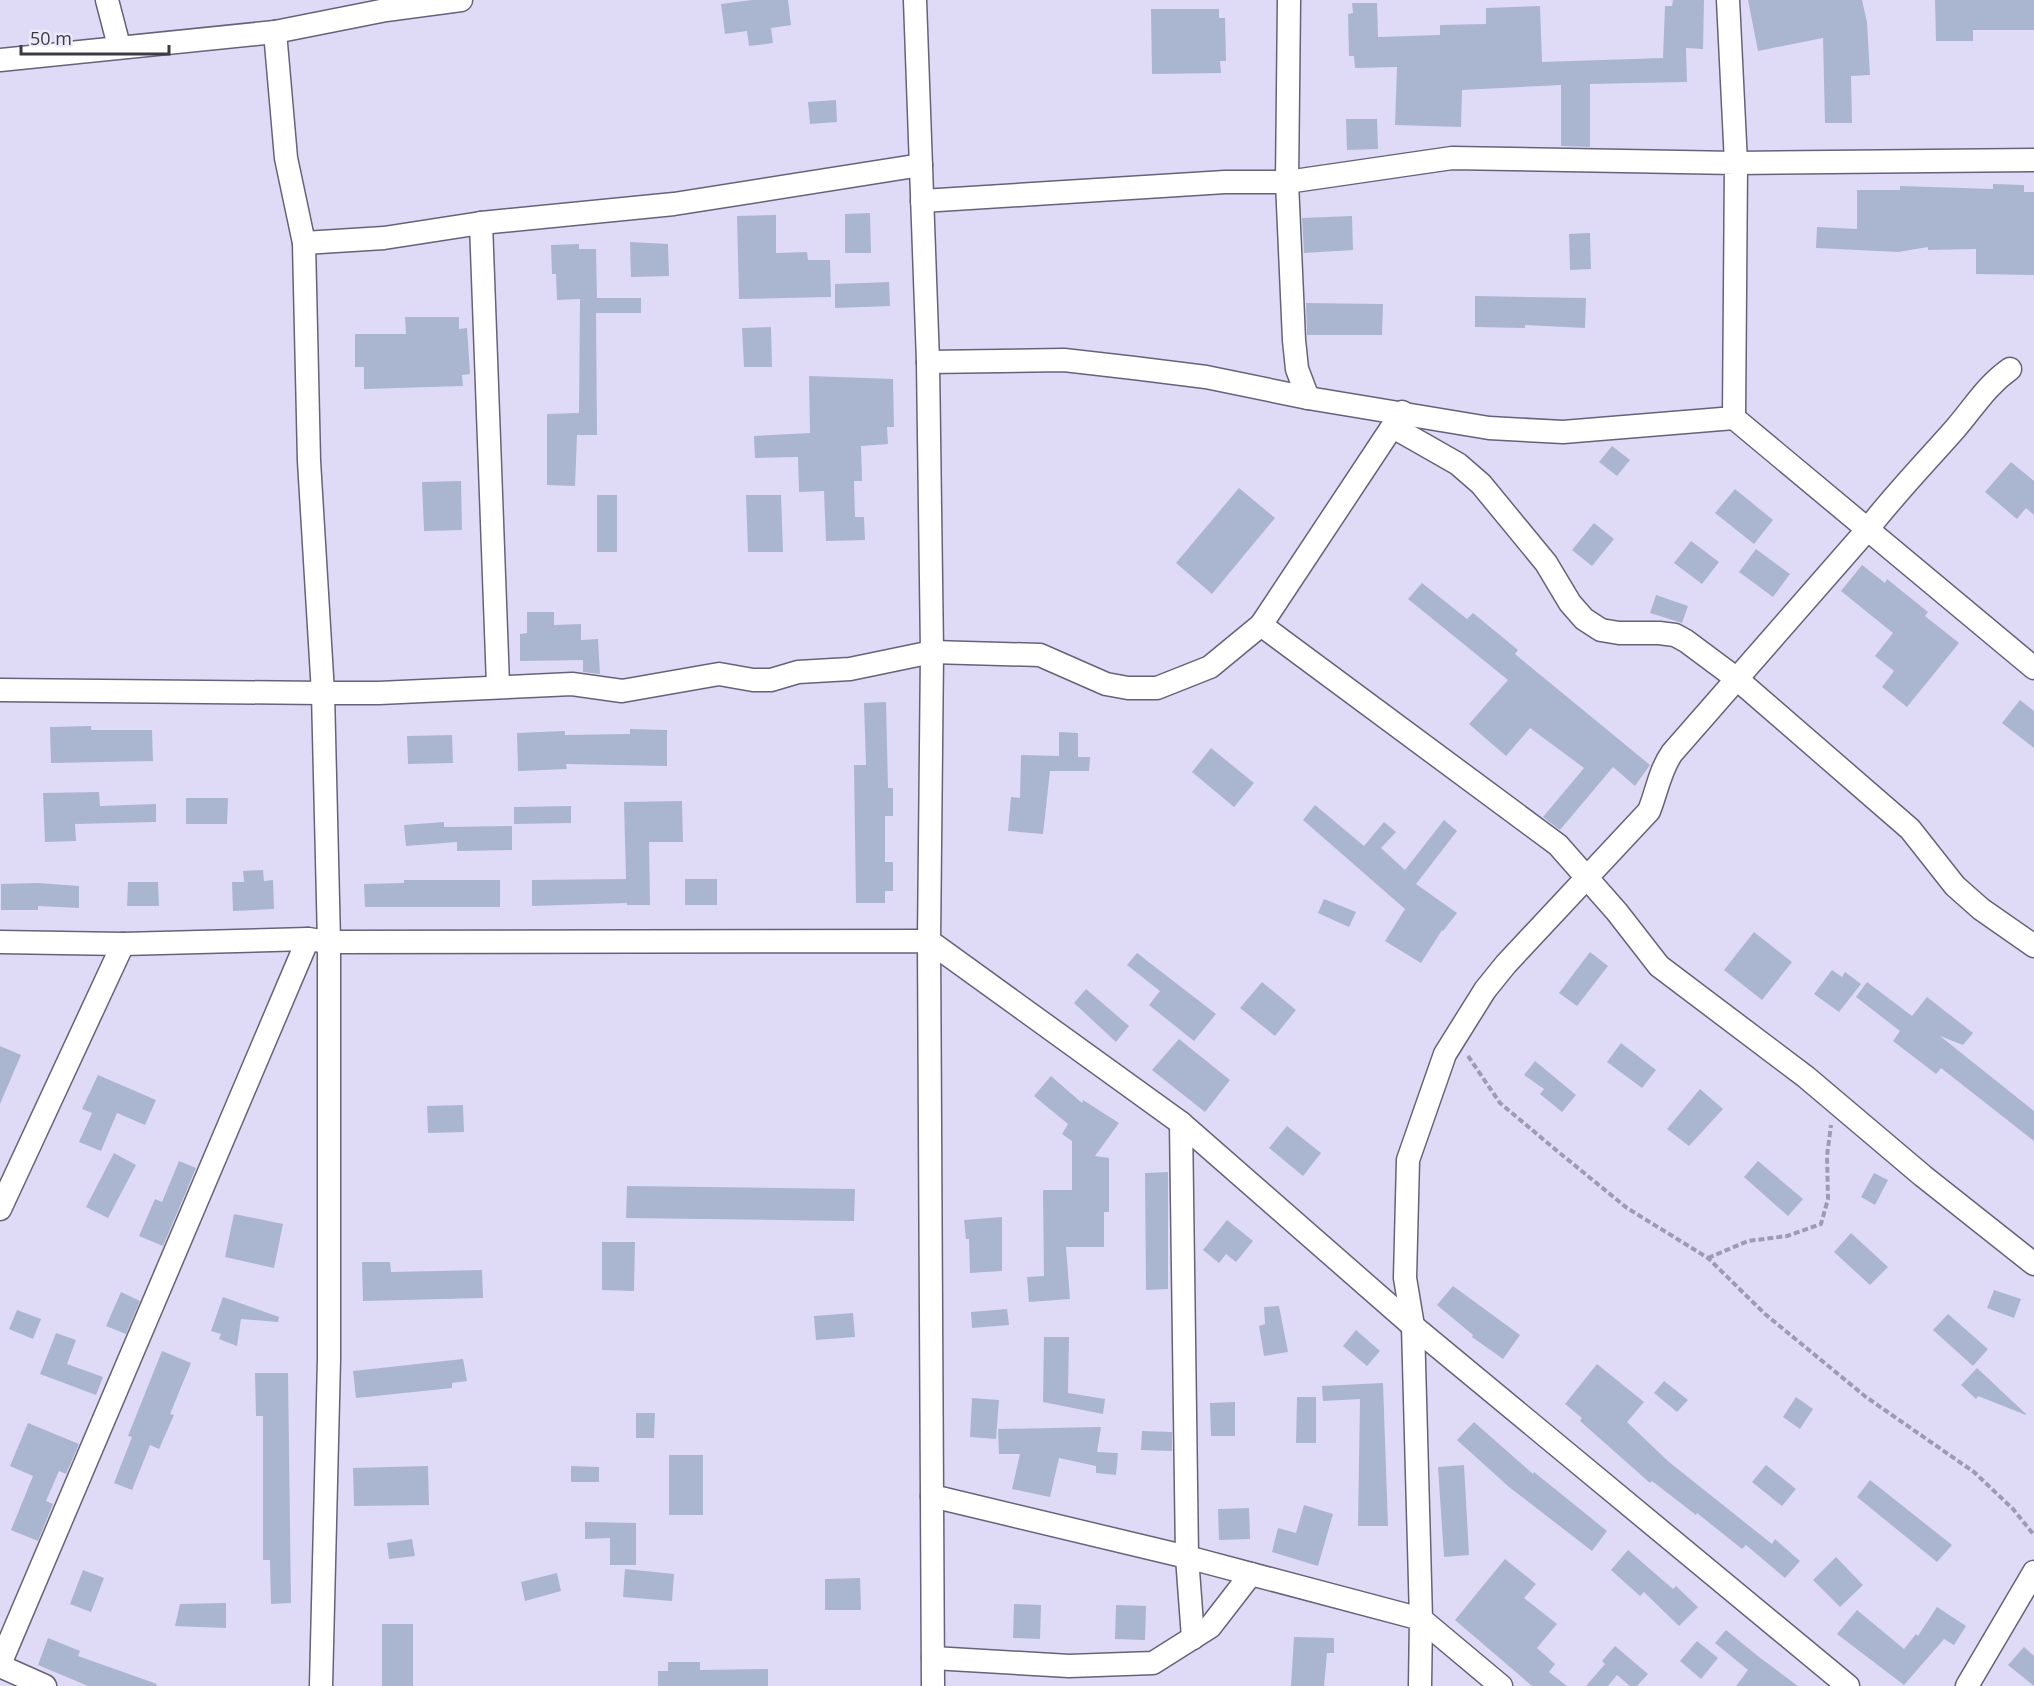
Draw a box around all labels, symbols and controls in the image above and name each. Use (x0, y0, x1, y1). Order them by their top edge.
scale bar (21, 18, 170, 56)
text: 50 m (30, 26, 72, 50)

